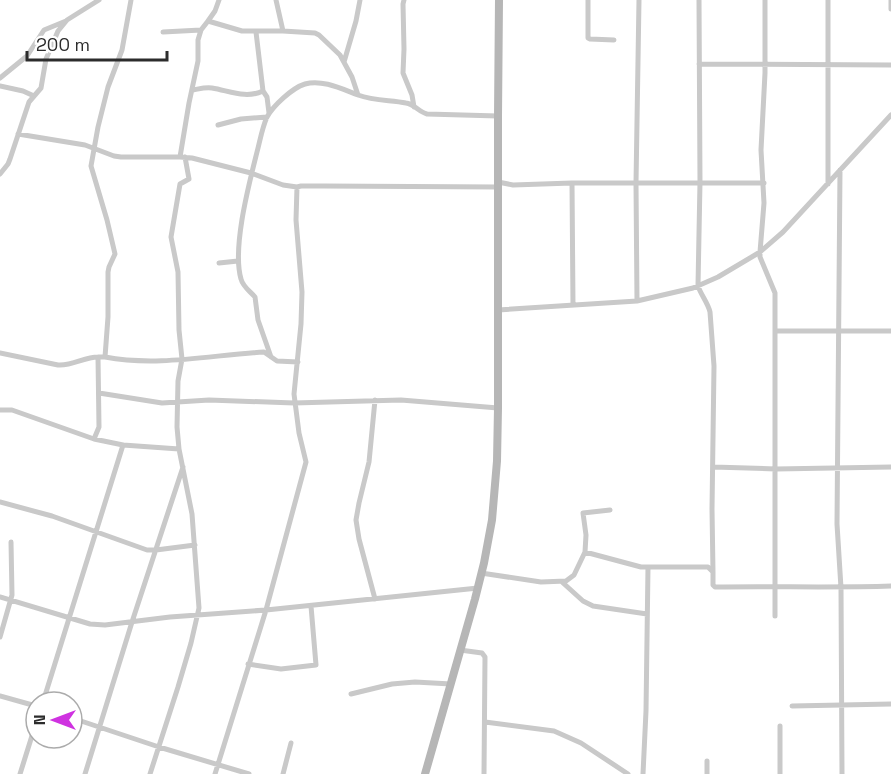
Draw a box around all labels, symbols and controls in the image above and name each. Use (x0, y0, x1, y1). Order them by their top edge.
scale bar (27, 24, 166, 62)
text: 200 m (36, 33, 90, 56)
north arrow (24, 690, 84, 750)
text: N (29, 715, 50, 725)

